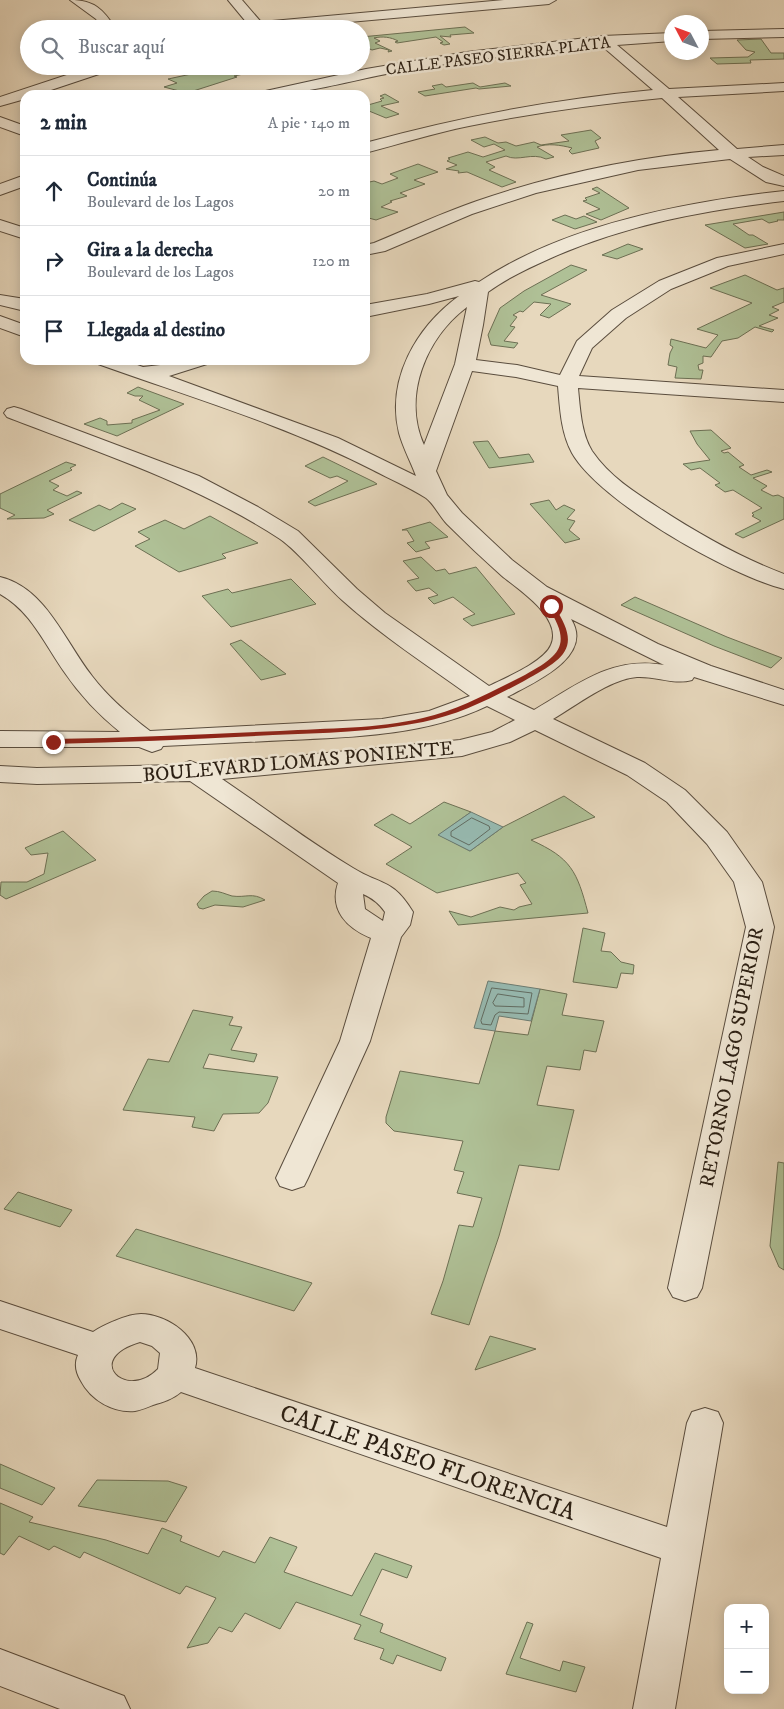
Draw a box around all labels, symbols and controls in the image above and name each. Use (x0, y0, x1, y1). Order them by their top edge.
north arrow (664, 15, 709, 60)
search box (20, 20, 370, 75)
street label: CALLE PASEO SIERRA PLATA (385, 32, 612, 80)
icon: search (38, 34, 66, 62)
text: Buscar aquí (78, 36, 164, 59)
text: 2 min (40, 110, 87, 136)
text: A pie · 140 m (268, 113, 350, 133)
text: Continúa (87, 169, 157, 192)
icon: ahead (40, 177, 68, 205)
text: 20 m (318, 181, 350, 201)
text: Boulevard de los Lagos (87, 192, 234, 212)
text: Gira a la derecha (87, 239, 213, 262)
icon: right (40, 247, 68, 275)
text: 120 m (312, 251, 350, 271)
text: Boulevard de los Lagos (87, 262, 234, 282)
icon: arrive (40, 317, 68, 345)
text: Llegada al destino (87, 319, 225, 342)
route start (540, 595, 563, 618)
route end (42, 731, 65, 754)
street label: BOULEVARD LOMAS PONIENTE (142, 736, 455, 789)
street label: RETORNO LAGO SUPERIOR (695, 925, 770, 1190)
street label: CALLE PASEO FLORENCIA (276, 1398, 580, 1528)
map controls (724, 1604, 769, 1694)
button: + (724, 1604, 769, 1649)
button: − (724, 1649, 769, 1694)

